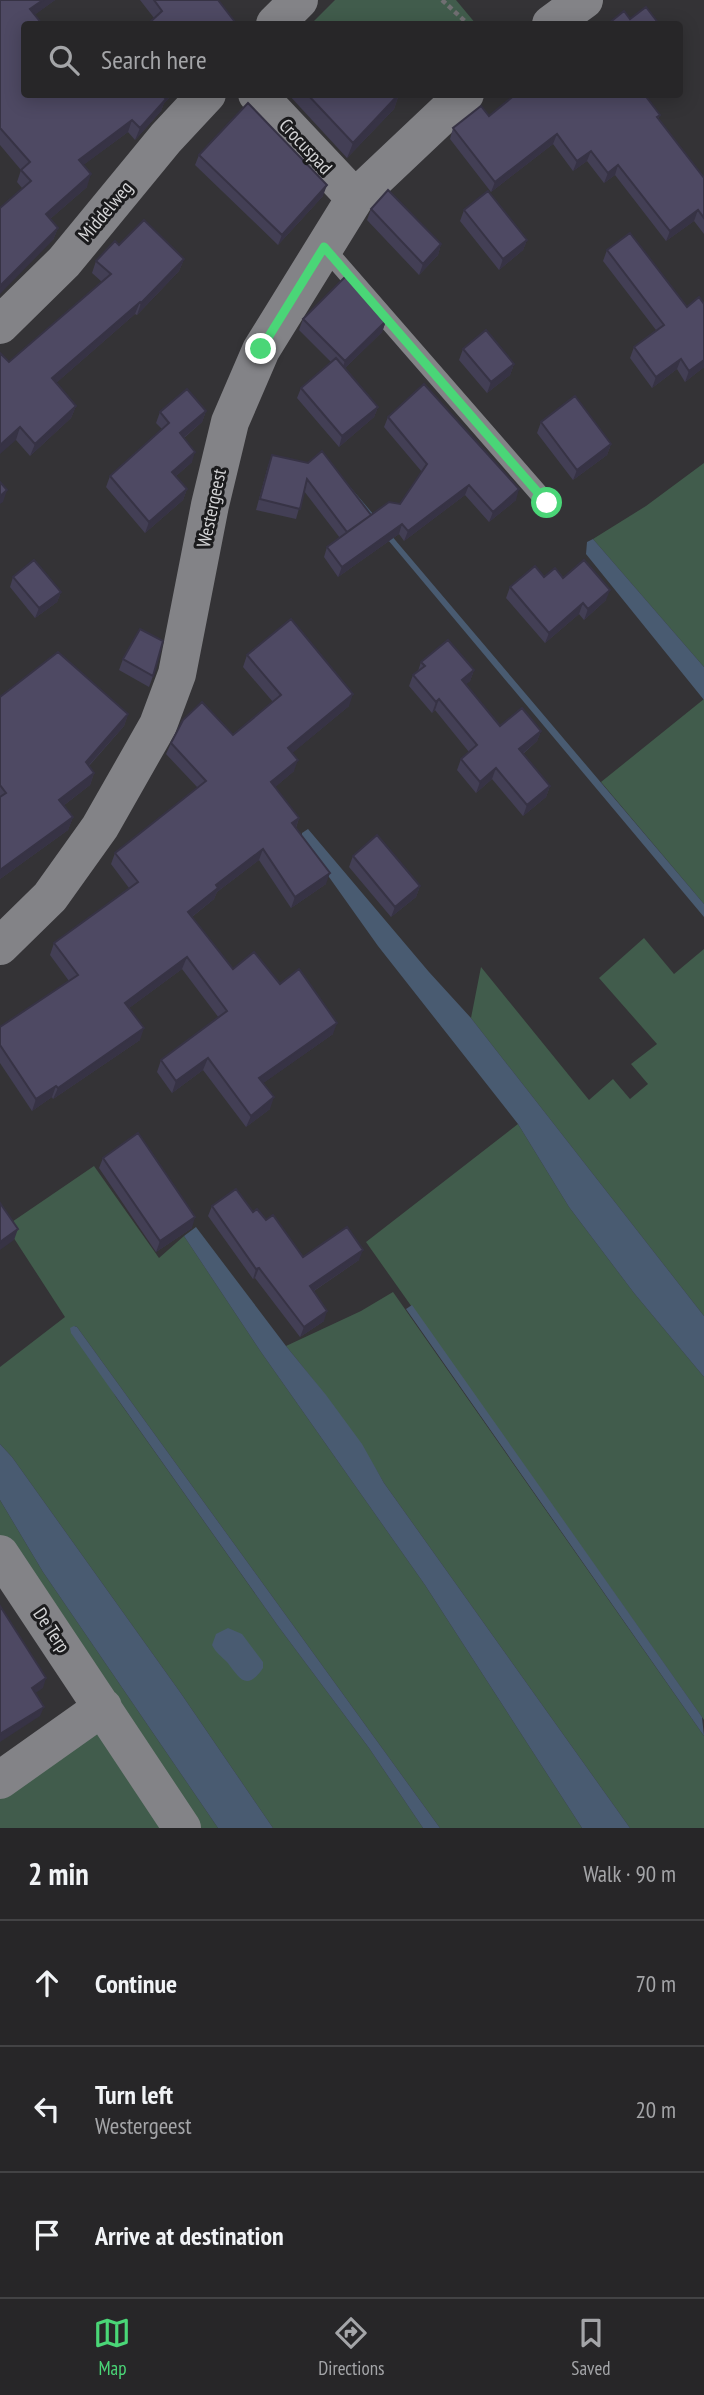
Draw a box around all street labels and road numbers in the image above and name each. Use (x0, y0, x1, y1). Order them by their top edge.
street label: Crocuspad (274, 113, 338, 179)
street label: Middelweg (73, 176, 137, 246)
street label: Westergeest (191, 466, 231, 550)
street label: De Terp (28, 1603, 76, 1657)

